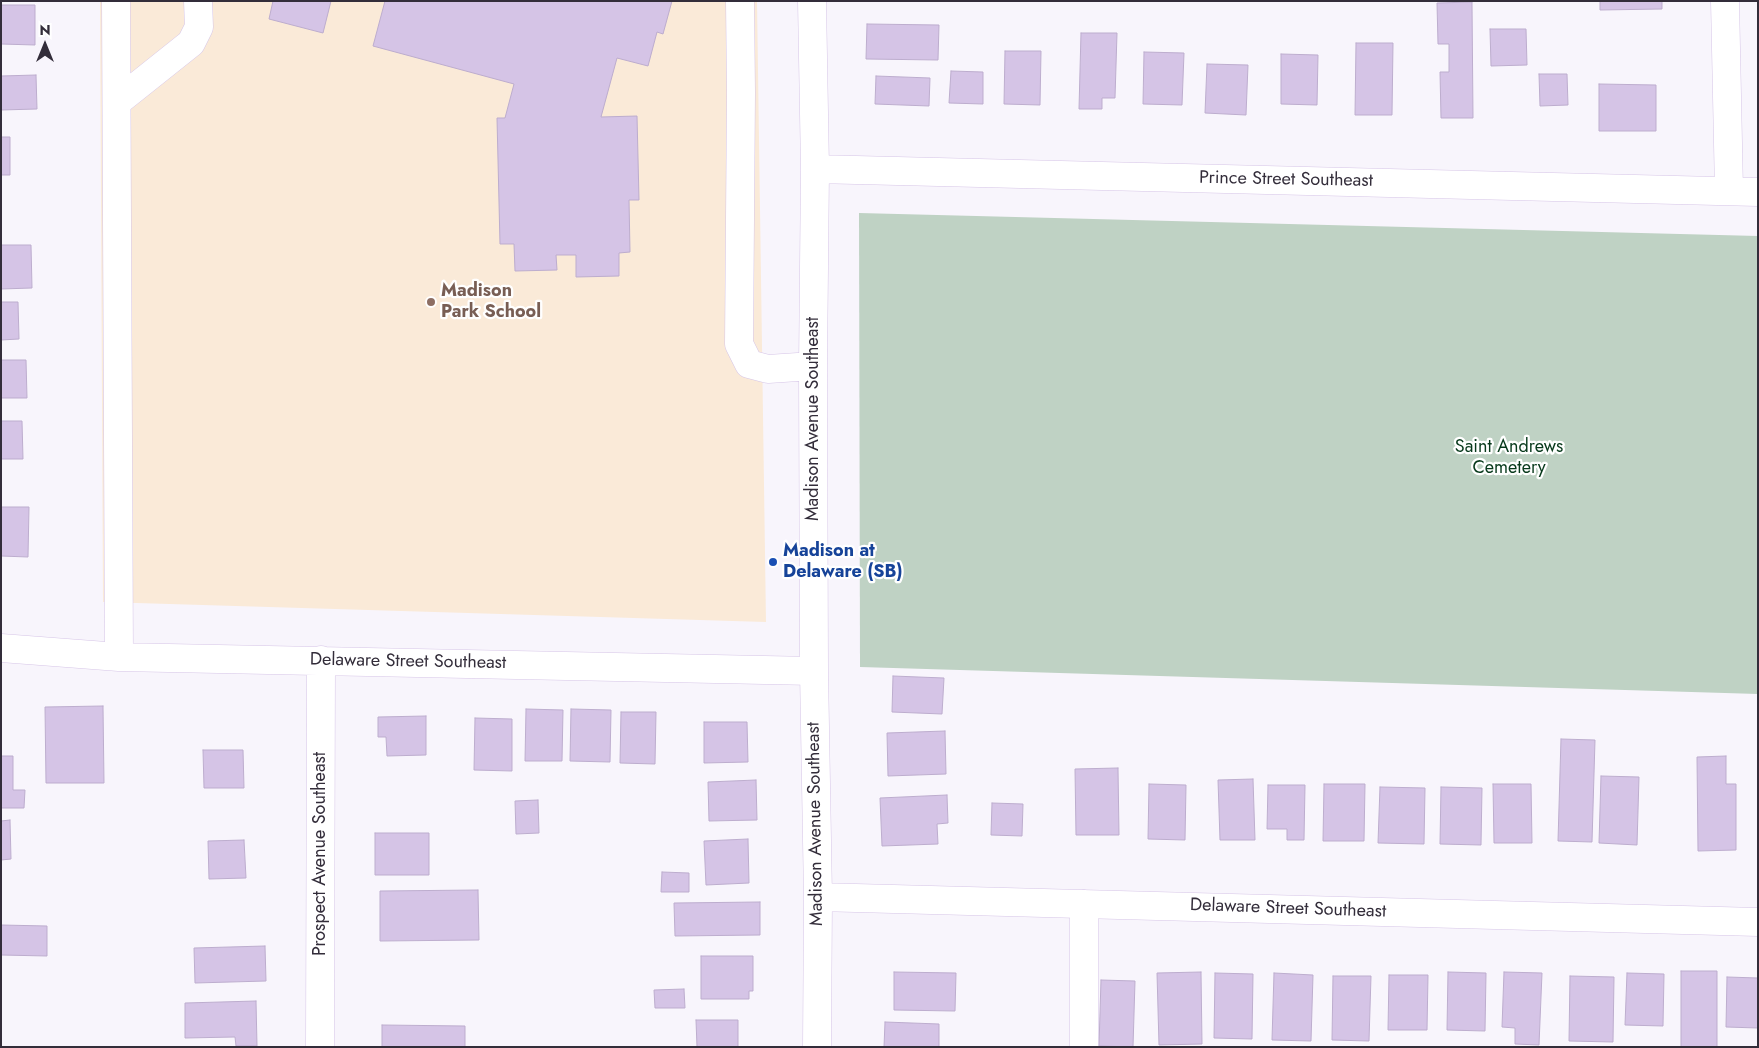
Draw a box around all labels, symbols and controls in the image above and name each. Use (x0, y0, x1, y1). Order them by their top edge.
north arrow (20, 20, 70, 70)
text: N (39, 20, 51, 40)
street label: Prince Street Southeast (1199, 168, 1373, 192)
place label: Madison Park School (441, 281, 541, 324)
marker: Madison Park School (425, 296, 437, 308)
street label: Madison Avenue Southeast (803, 317, 825, 521)
park label: Saint Andrews Cemetery (1455, 437, 1563, 479)
place label: Madison at Delaware (SB) (783, 541, 903, 584)
marker: Madison at Delaware (SB) (767, 556, 779, 568)
street label: Delaware Street Southeast (310, 649, 506, 675)
street label: Madison Avenue Southeast (803, 722, 829, 926)
street label: Prospect Avenue Southeast (310, 752, 332, 956)
street label: Delaware Street Southeast (1189, 895, 1387, 923)

